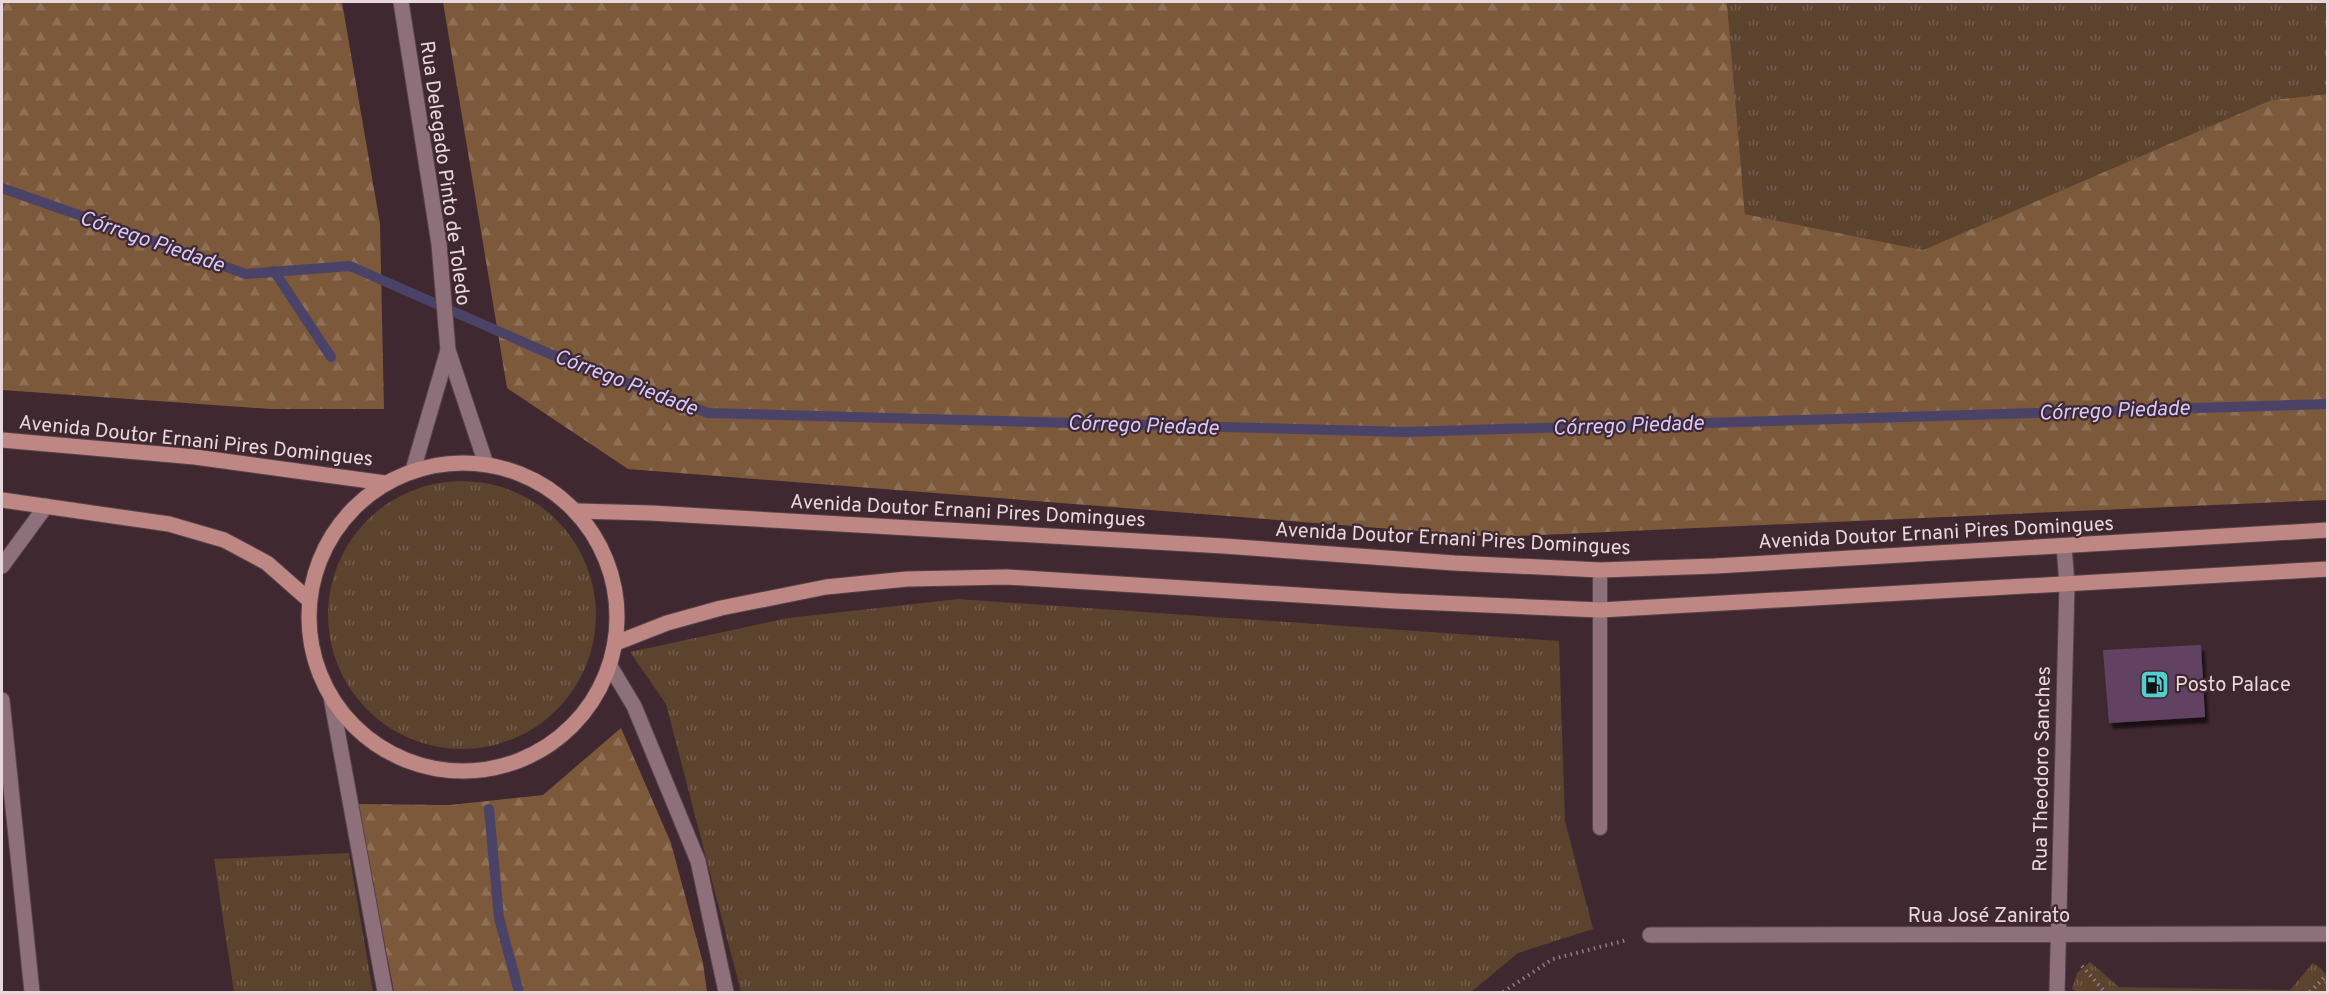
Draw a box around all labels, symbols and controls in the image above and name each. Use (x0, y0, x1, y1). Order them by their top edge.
street label: Rua Delegado Pinto de Toledo (413, 39, 475, 307)
water label: Córrego Piedade (76, 205, 228, 280)
water label: Córrego Piedade (550, 344, 702, 423)
water label: Córrego Piedade (2038, 395, 2191, 428)
street label: Avenida Doutor Ernani Pires Domingues (17, 410, 374, 474)
water label: Córrego Piedade (1067, 410, 1220, 443)
water label: Córrego Piedade (1552, 410, 1705, 443)
street label: Avenida Doutor Ernani Pires Domingues (789, 490, 1146, 534)
street label: Avenida Doutor Ernani Pires Domingues (1758, 512, 2115, 556)
street label: Avenida Doutor Ernani Pires Domingues (1274, 518, 1631, 562)
street label: Rua Theodoro Sanches (2028, 666, 2058, 872)
fuel station icon: Posto Palace (2138, 668, 2170, 700)
place label: Posto Palace (2175, 673, 2291, 699)
street label: Rua José Zanirato (1908, 904, 2070, 930)

